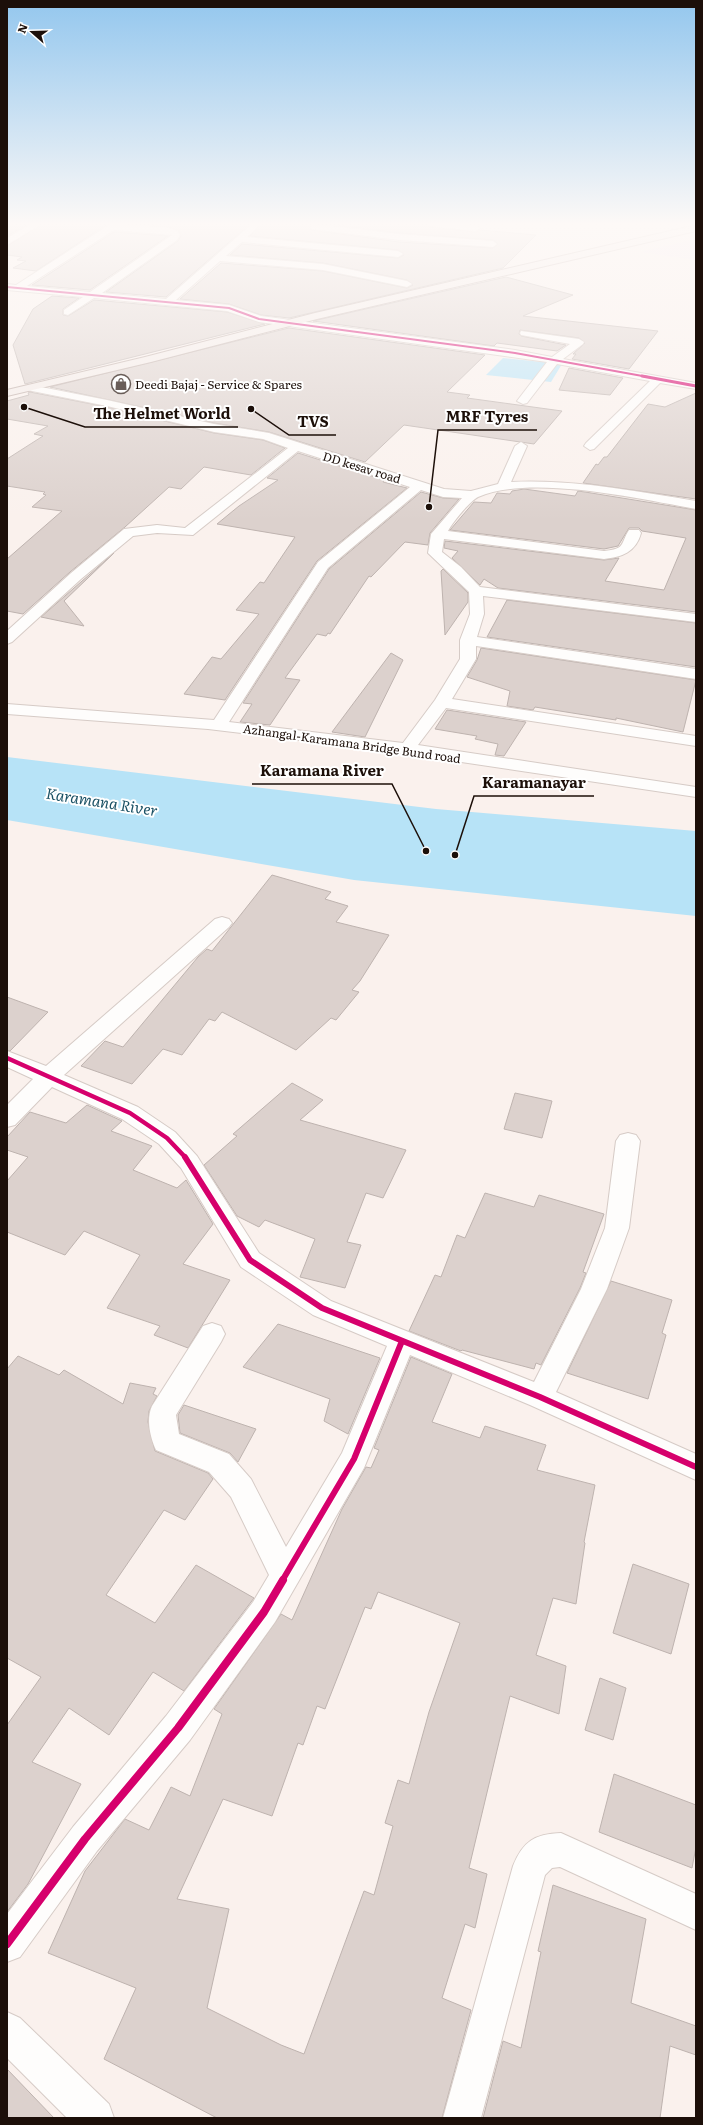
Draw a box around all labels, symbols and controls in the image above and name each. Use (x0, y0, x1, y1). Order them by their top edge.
north arrow (12, 12, 52, 52)
text: N (13, 21, 31, 35)
shop icon: Deedi Bajaj - Service & Spares (110, 373, 132, 395)
place label: Deedi Bajaj - Service & Spares (135, 375, 302, 393)
callout: The Helmet World (85, 400, 238, 427)
text: The Helmet World (93, 401, 231, 424)
callout: MRF Tyres (438, 403, 537, 430)
text: MRF Tyres (446, 404, 529, 427)
callout: TVS (289, 408, 336, 435)
text: TVS (297, 409, 329, 432)
street label: DD kesav road (321, 447, 404, 488)
street label: Azhangal-Karamana Bridge Bund road (242, 719, 463, 767)
callout: Karamana River (252, 757, 392, 784)
text: Karamana River (260, 758, 384, 781)
callout: Karamanayar (474, 769, 594, 796)
text: Karamanayar (482, 770, 586, 793)
water label: Karamana River (44, 781, 160, 821)

